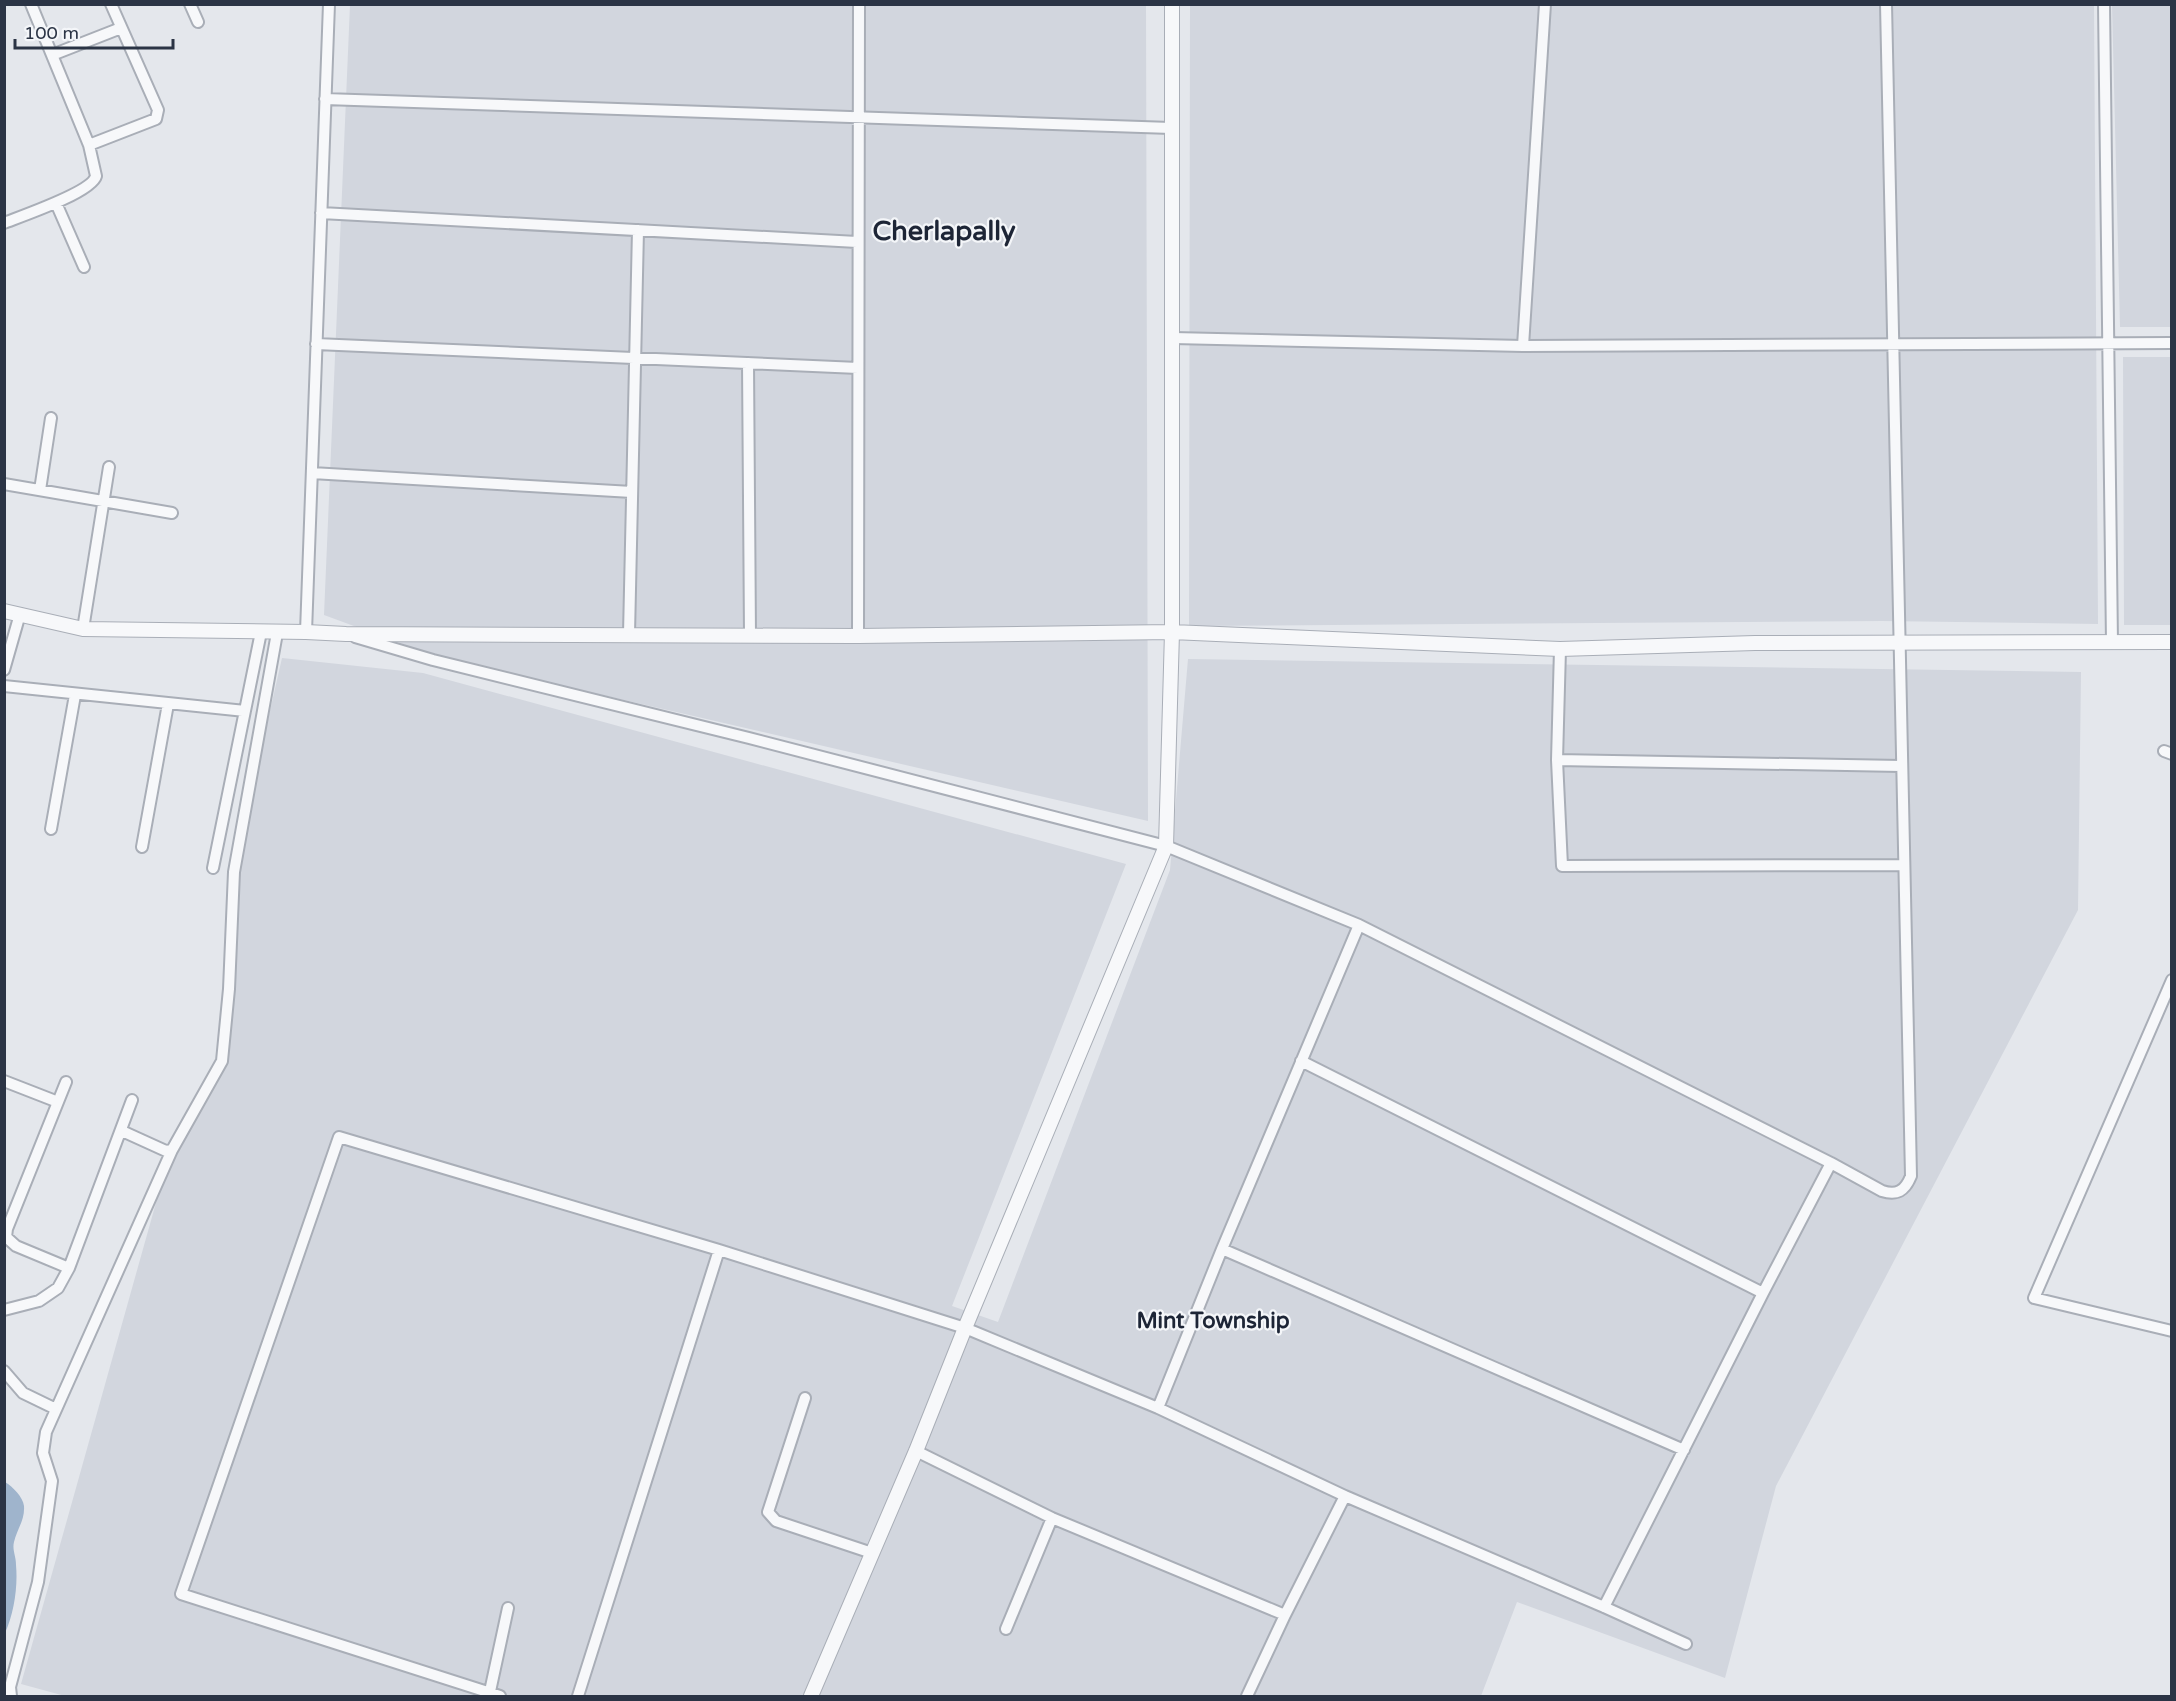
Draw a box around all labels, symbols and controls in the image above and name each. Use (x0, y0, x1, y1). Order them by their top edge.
scale bar (15, 12, 172, 50)
text: 100 m (24, 22, 79, 44)
district label: Cherlapally (873, 215, 1016, 248)
district label: Mint Township (1136, 1308, 1290, 1334)

